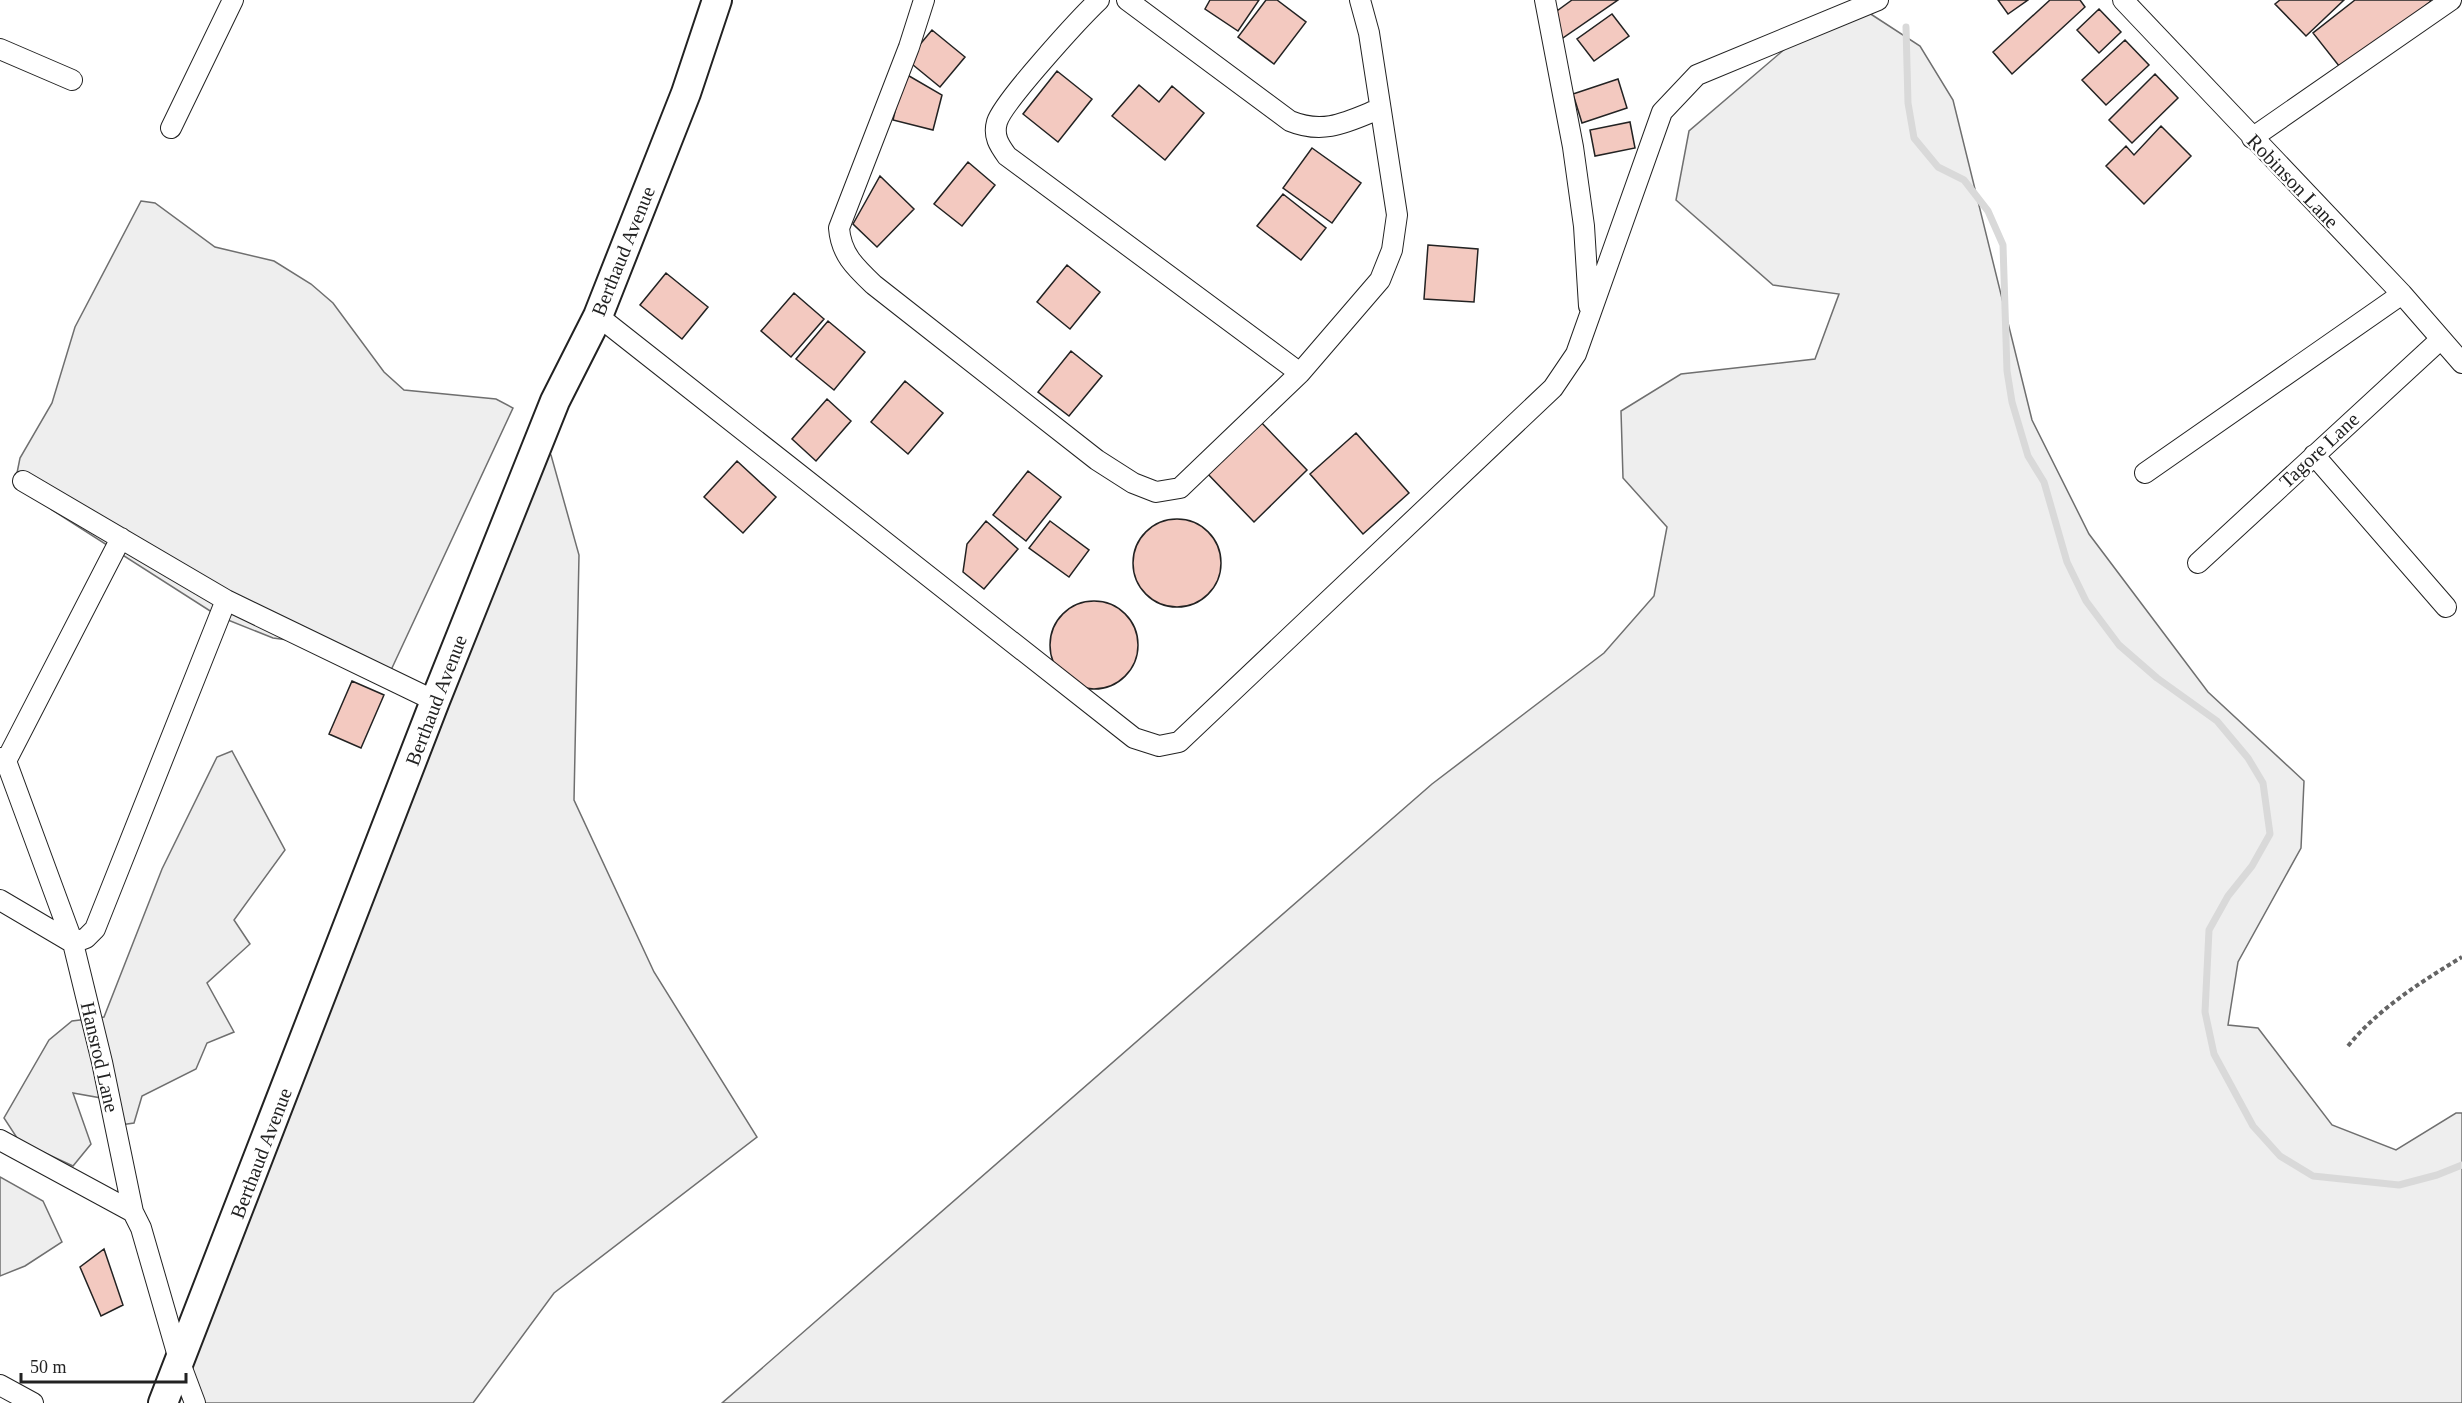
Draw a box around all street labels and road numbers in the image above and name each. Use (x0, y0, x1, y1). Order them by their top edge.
street label: Robinson Lane (2243, 130, 2343, 232)
street label: Berthaud Avenue (587, 183, 659, 319)
street label: Tagore Lane (2275, 408, 2364, 493)
street label: Berthaud Avenue (401, 632, 471, 768)
street label: Hansrod Lane (77, 1000, 123, 1115)
street label: Berthaud Avenue (226, 1085, 296, 1221)

